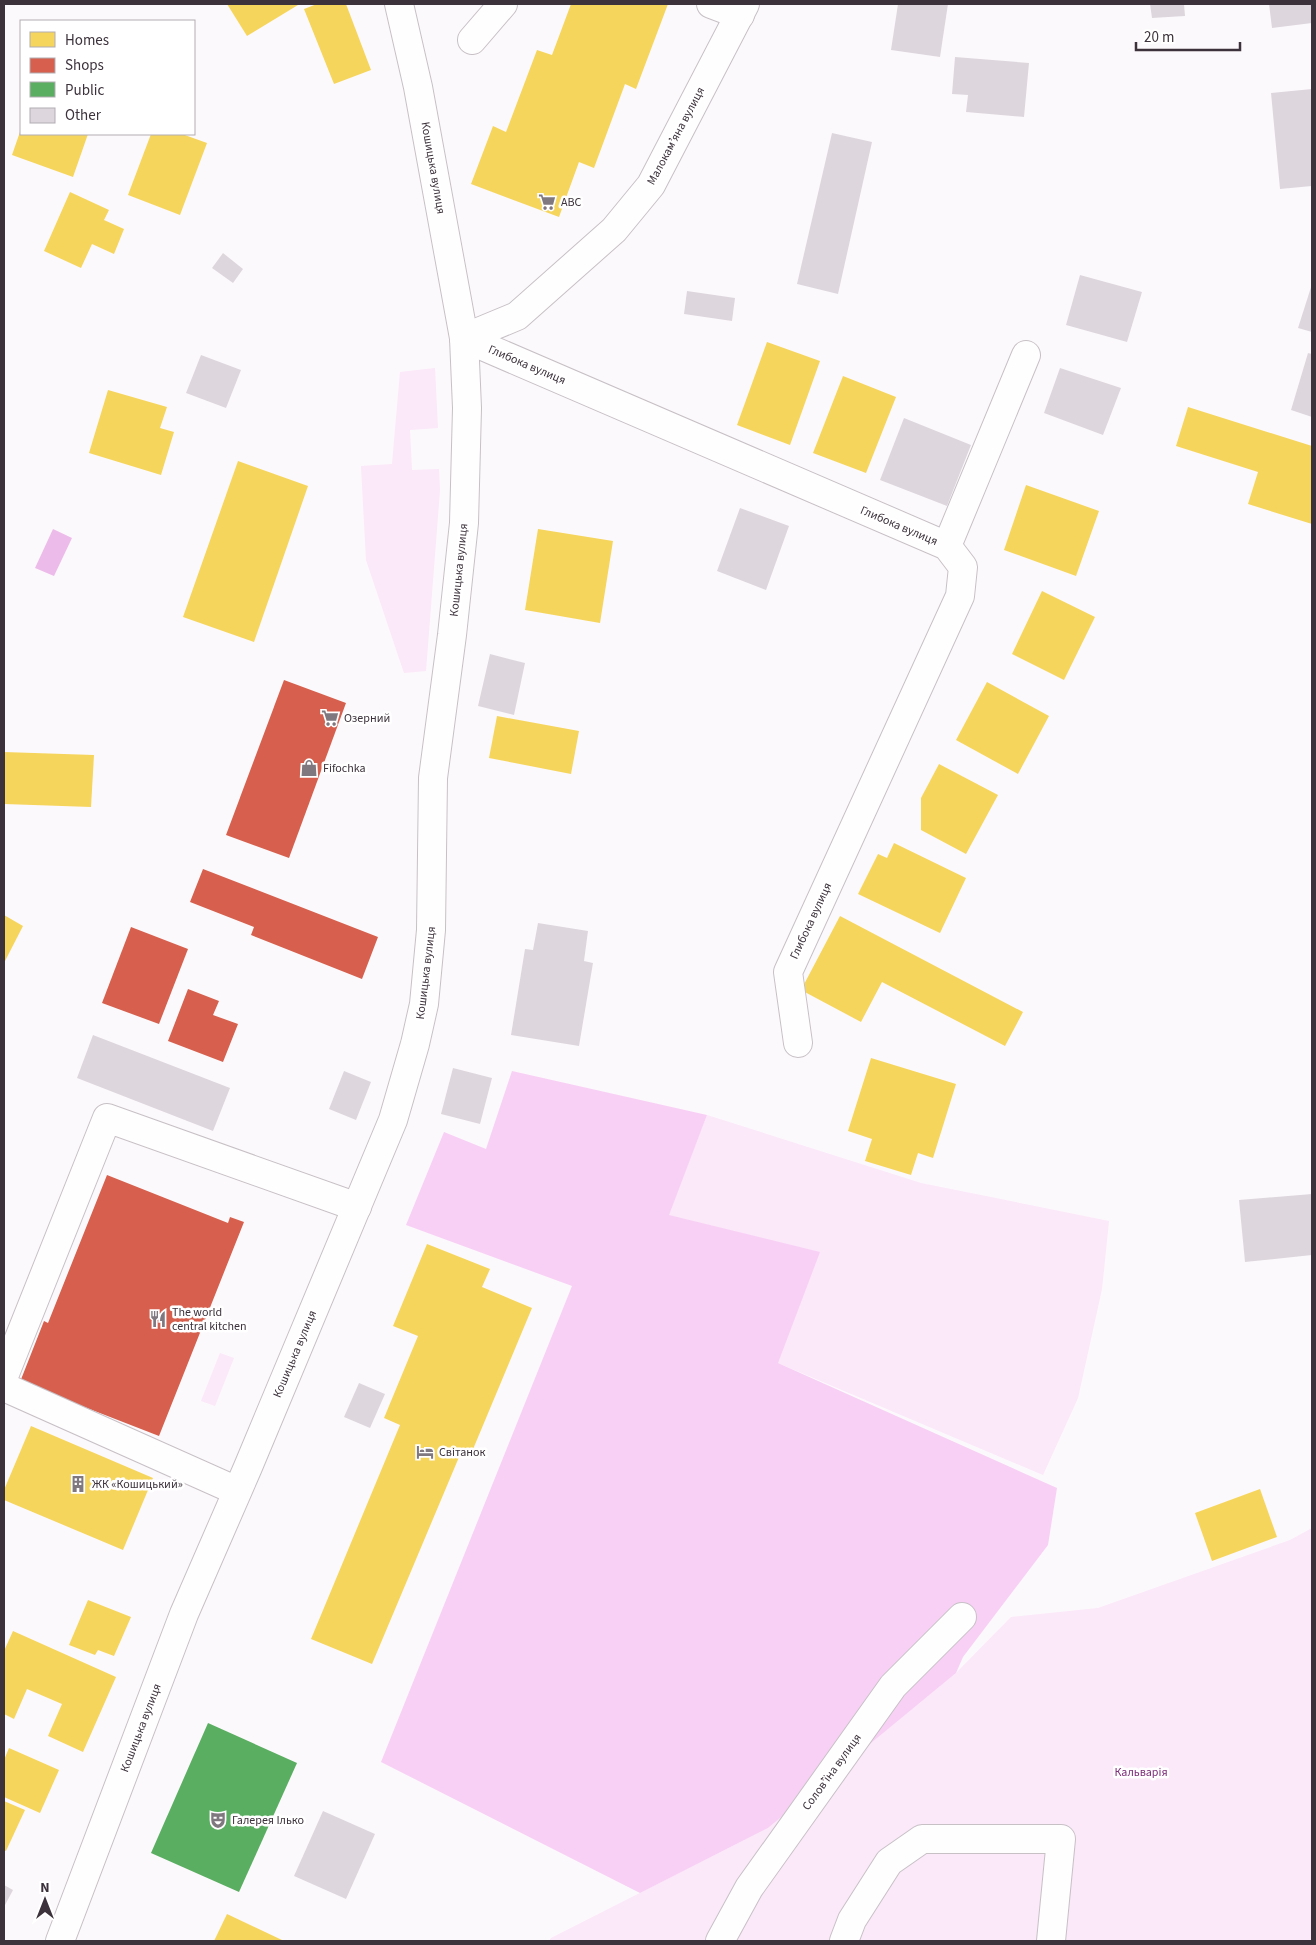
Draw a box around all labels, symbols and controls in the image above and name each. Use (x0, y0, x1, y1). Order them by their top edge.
legend (20, 20, 195, 135)
scale bar (1136, 20, 1240, 52)
text: 20 m (1144, 27, 1174, 48)
text: Homes (65, 30, 109, 51)
text: Shops (65, 55, 104, 76)
text: Public (65, 80, 104, 101)
street label: Малокамʼяна вулиця (643, 84, 709, 188)
text: Other (65, 105, 102, 126)
street label: Кошицька вулиця (417, 120, 449, 216)
supermarket icon: ABC (537, 192, 557, 212)
place label: ABC (561, 194, 582, 211)
street label: Глибока вулиця (486, 341, 568, 389)
street label: Глибока вулиця (858, 502, 940, 550)
street label: Кошицька вулиця (446, 523, 472, 617)
supermarket icon: Озерний (320, 708, 340, 728)
place label: Озерний (344, 710, 390, 727)
shop icon: Fifochka (299, 758, 319, 778)
place label: Fifochka (323, 760, 366, 777)
street label: Глибока вулиця (786, 880, 836, 962)
street label: Кошицька вулиця (412, 926, 440, 1020)
place label: The world central kitchen (172, 1304, 246, 1335)
street label: Кошицька вулиця (269, 1308, 321, 1400)
restaurant icon: The world central kitchen (148, 1309, 168, 1329)
hotel icon: Світанок (415, 1442, 435, 1462)
place label: Світанок (439, 1444, 485, 1461)
building icon: ЖК «Кошицький» (68, 1474, 88, 1494)
place label: ЖК «Кошицький» (92, 1476, 183, 1493)
street label: Кошицька вулиця (116, 1681, 166, 1775)
street label: Соловʼїна вулиця (798, 1730, 866, 1814)
park label: Кальварія (1114, 1764, 1168, 1781)
theatre icon: Галерея Ілько (208, 1810, 228, 1830)
place label: Галерея Ілько (232, 1812, 304, 1829)
north arrow (20, 1875, 70, 1925)
text: N (40, 1878, 50, 1898)

